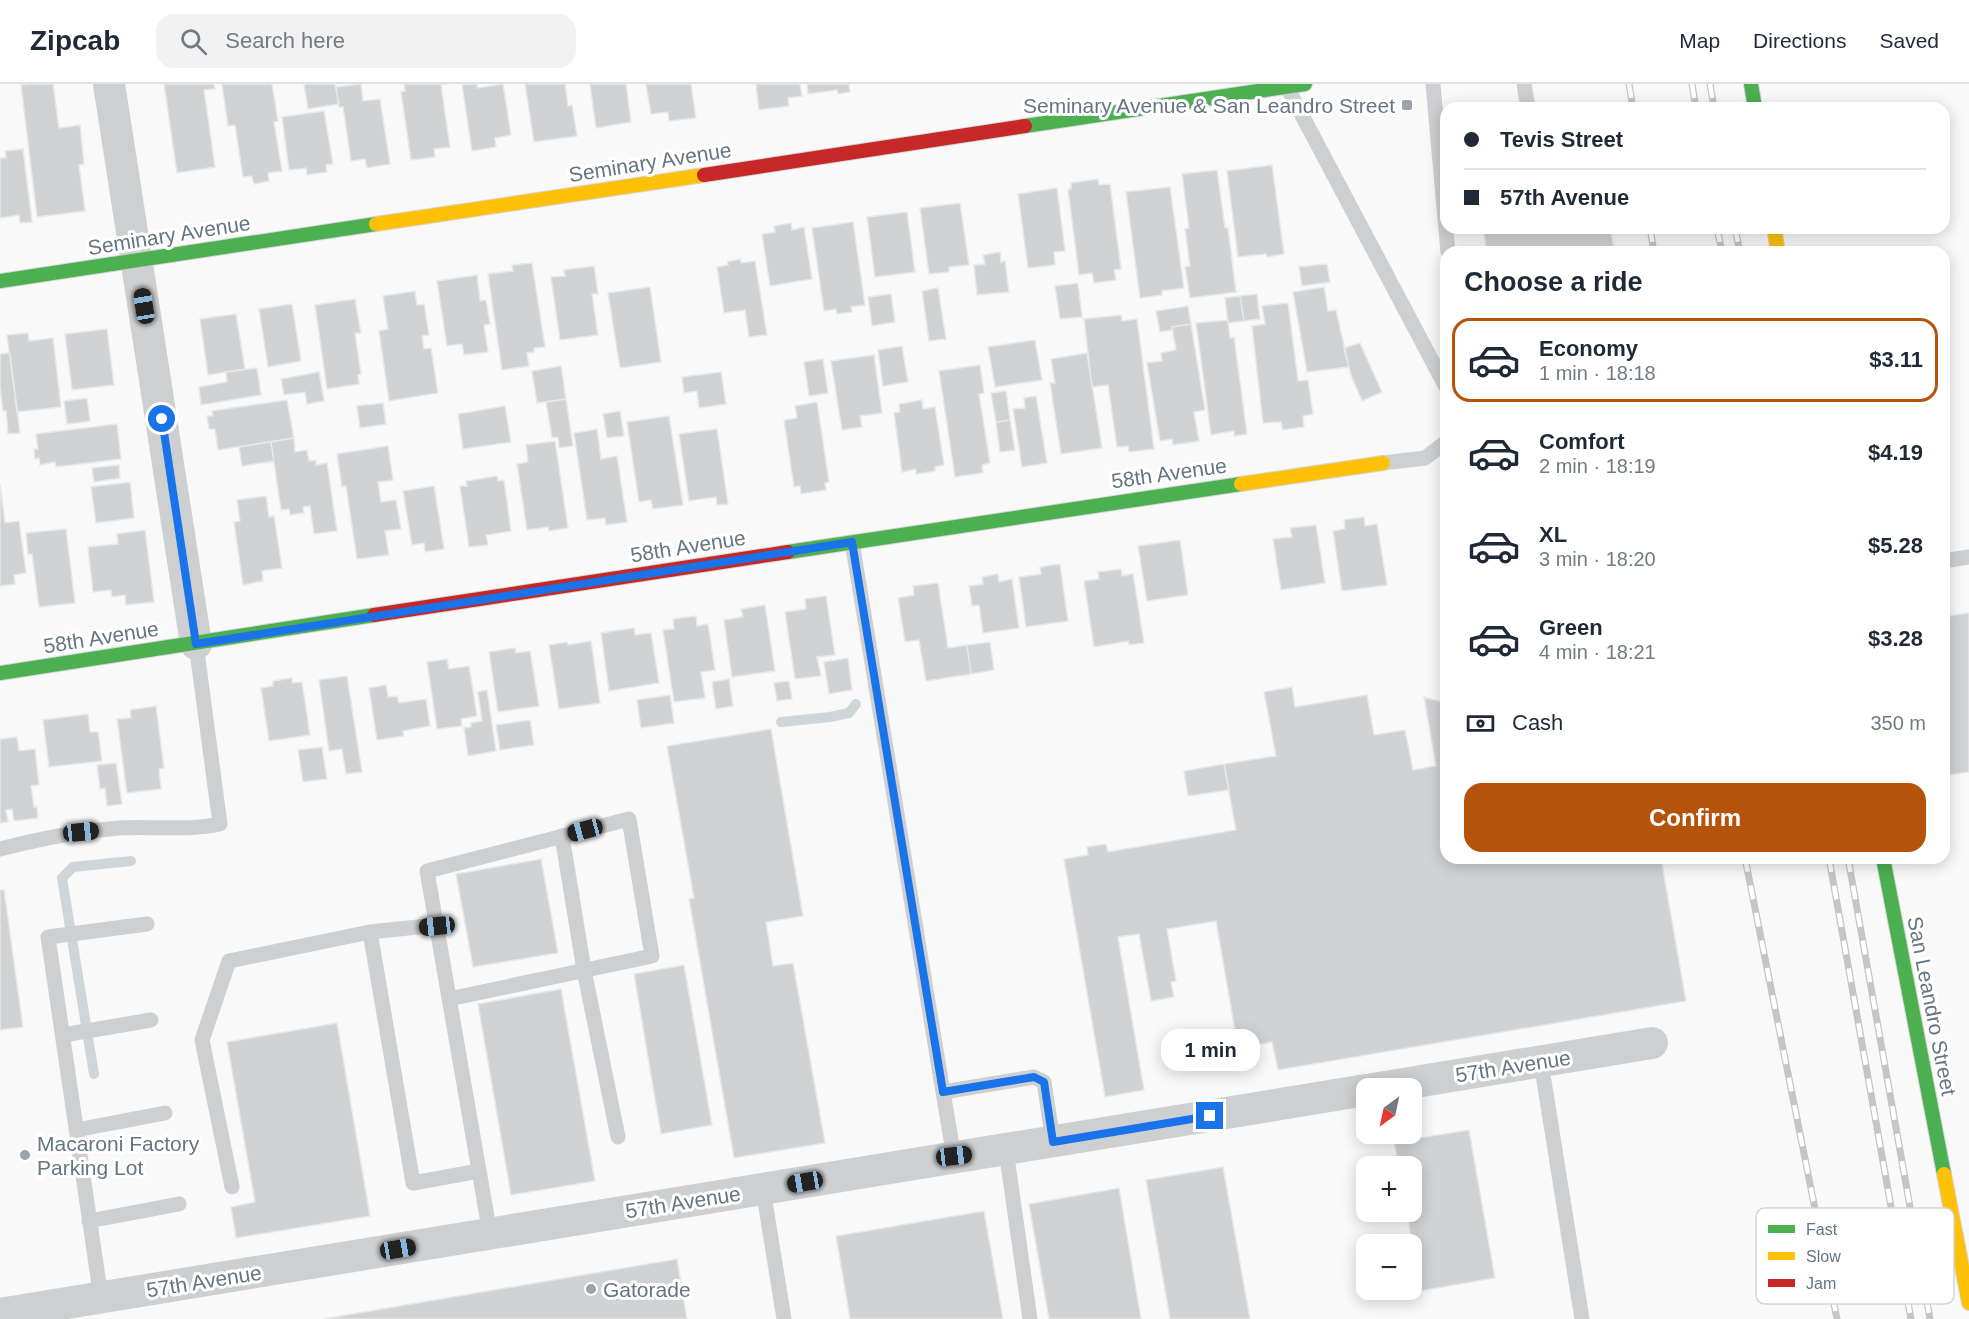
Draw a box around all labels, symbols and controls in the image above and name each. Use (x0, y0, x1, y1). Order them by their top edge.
search box (156, 14, 576, 68)
text: Zipcab (30, 25, 120, 56)
icon: search (177, 25, 210, 58)
text: Search here (225, 28, 345, 53)
text: Map (1679, 29, 1720, 52)
text: Directions (1753, 29, 1846, 52)
text: Saved (1879, 29, 1939, 52)
place label: Seminary Avenue & San Leandro Street (1023, 94, 1395, 117)
marker: Seminary Avenue & San Leandro Street (1400, 98, 1414, 112)
text: Tevis Street (1500, 127, 1623, 152)
street label: Seminary Avenue (567, 138, 733, 186)
text: 57th Avenue (1500, 185, 1629, 210)
street label: Seminary Avenue (86, 211, 252, 259)
text: Choose a ride (1464, 267, 1643, 297)
car (132, 287, 156, 325)
icon: car (1467, 333, 1521, 387)
text: Economy (1539, 336, 1638, 361)
text: $3.11 (1869, 347, 1923, 372)
text: 1 min · 18:18 (1539, 362, 1656, 384)
route start (148, 405, 175, 432)
icon: car (1467, 426, 1521, 480)
text: Comfort (1539, 429, 1625, 454)
text: $4.19 (1868, 440, 1923, 465)
street label: 58th Avenue (1110, 454, 1228, 492)
text: 2 min · 18:19 (1539, 455, 1656, 477)
icon: car (1467, 519, 1521, 573)
text: XL (1539, 522, 1567, 547)
street label: 58th Avenue (629, 526, 747, 566)
text: $5.28 (1868, 533, 1923, 558)
text: 3 min · 18:20 (1539, 548, 1656, 570)
icon: car (1467, 612, 1521, 666)
text: Green (1539, 615, 1603, 640)
street label: 58th Avenue (42, 617, 160, 657)
text: $3.28 (1868, 626, 1923, 651)
text: 4 min · 18:21 (1539, 641, 1656, 663)
icon: cash (1464, 707, 1497, 740)
text: Cash (1512, 710, 1563, 735)
text: 350 m (1870, 712, 1926, 734)
button: Confirm (1464, 783, 1926, 852)
car (565, 817, 605, 843)
car (62, 821, 100, 843)
street label: San Leandro Street (1903, 914, 1961, 1098)
car (418, 915, 456, 937)
callout: 1 min (1160, 1029, 1260, 1071)
text: 1 min (1184, 1039, 1237, 1061)
street label: 57th Avenue (1454, 1046, 1572, 1086)
north arrow (1356, 1078, 1422, 1144)
map controls (1356, 1078, 1422, 1300)
route end (1196, 1102, 1223, 1129)
place label: Macaroni Factory Parking Lot (37, 1132, 200, 1179)
car (935, 1145, 973, 1167)
marker: Macaroni Factory Parking Lot (18, 1148, 32, 1162)
button: + (1356, 1156, 1422, 1222)
car (786, 1170, 824, 1194)
street label: 57th Avenue (624, 1182, 742, 1222)
legend (1756, 1208, 1954, 1304)
text: Fast (1806, 1221, 1838, 1238)
button: − (1356, 1234, 1422, 1300)
car (379, 1237, 417, 1261)
text: Slow (1806, 1248, 1841, 1265)
street label: 57th Avenue (145, 1261, 263, 1301)
text: Jam (1806, 1275, 1836, 1292)
place label: Gatorade (603, 1278, 691, 1301)
marker: Gatorade (584, 1282, 598, 1296)

